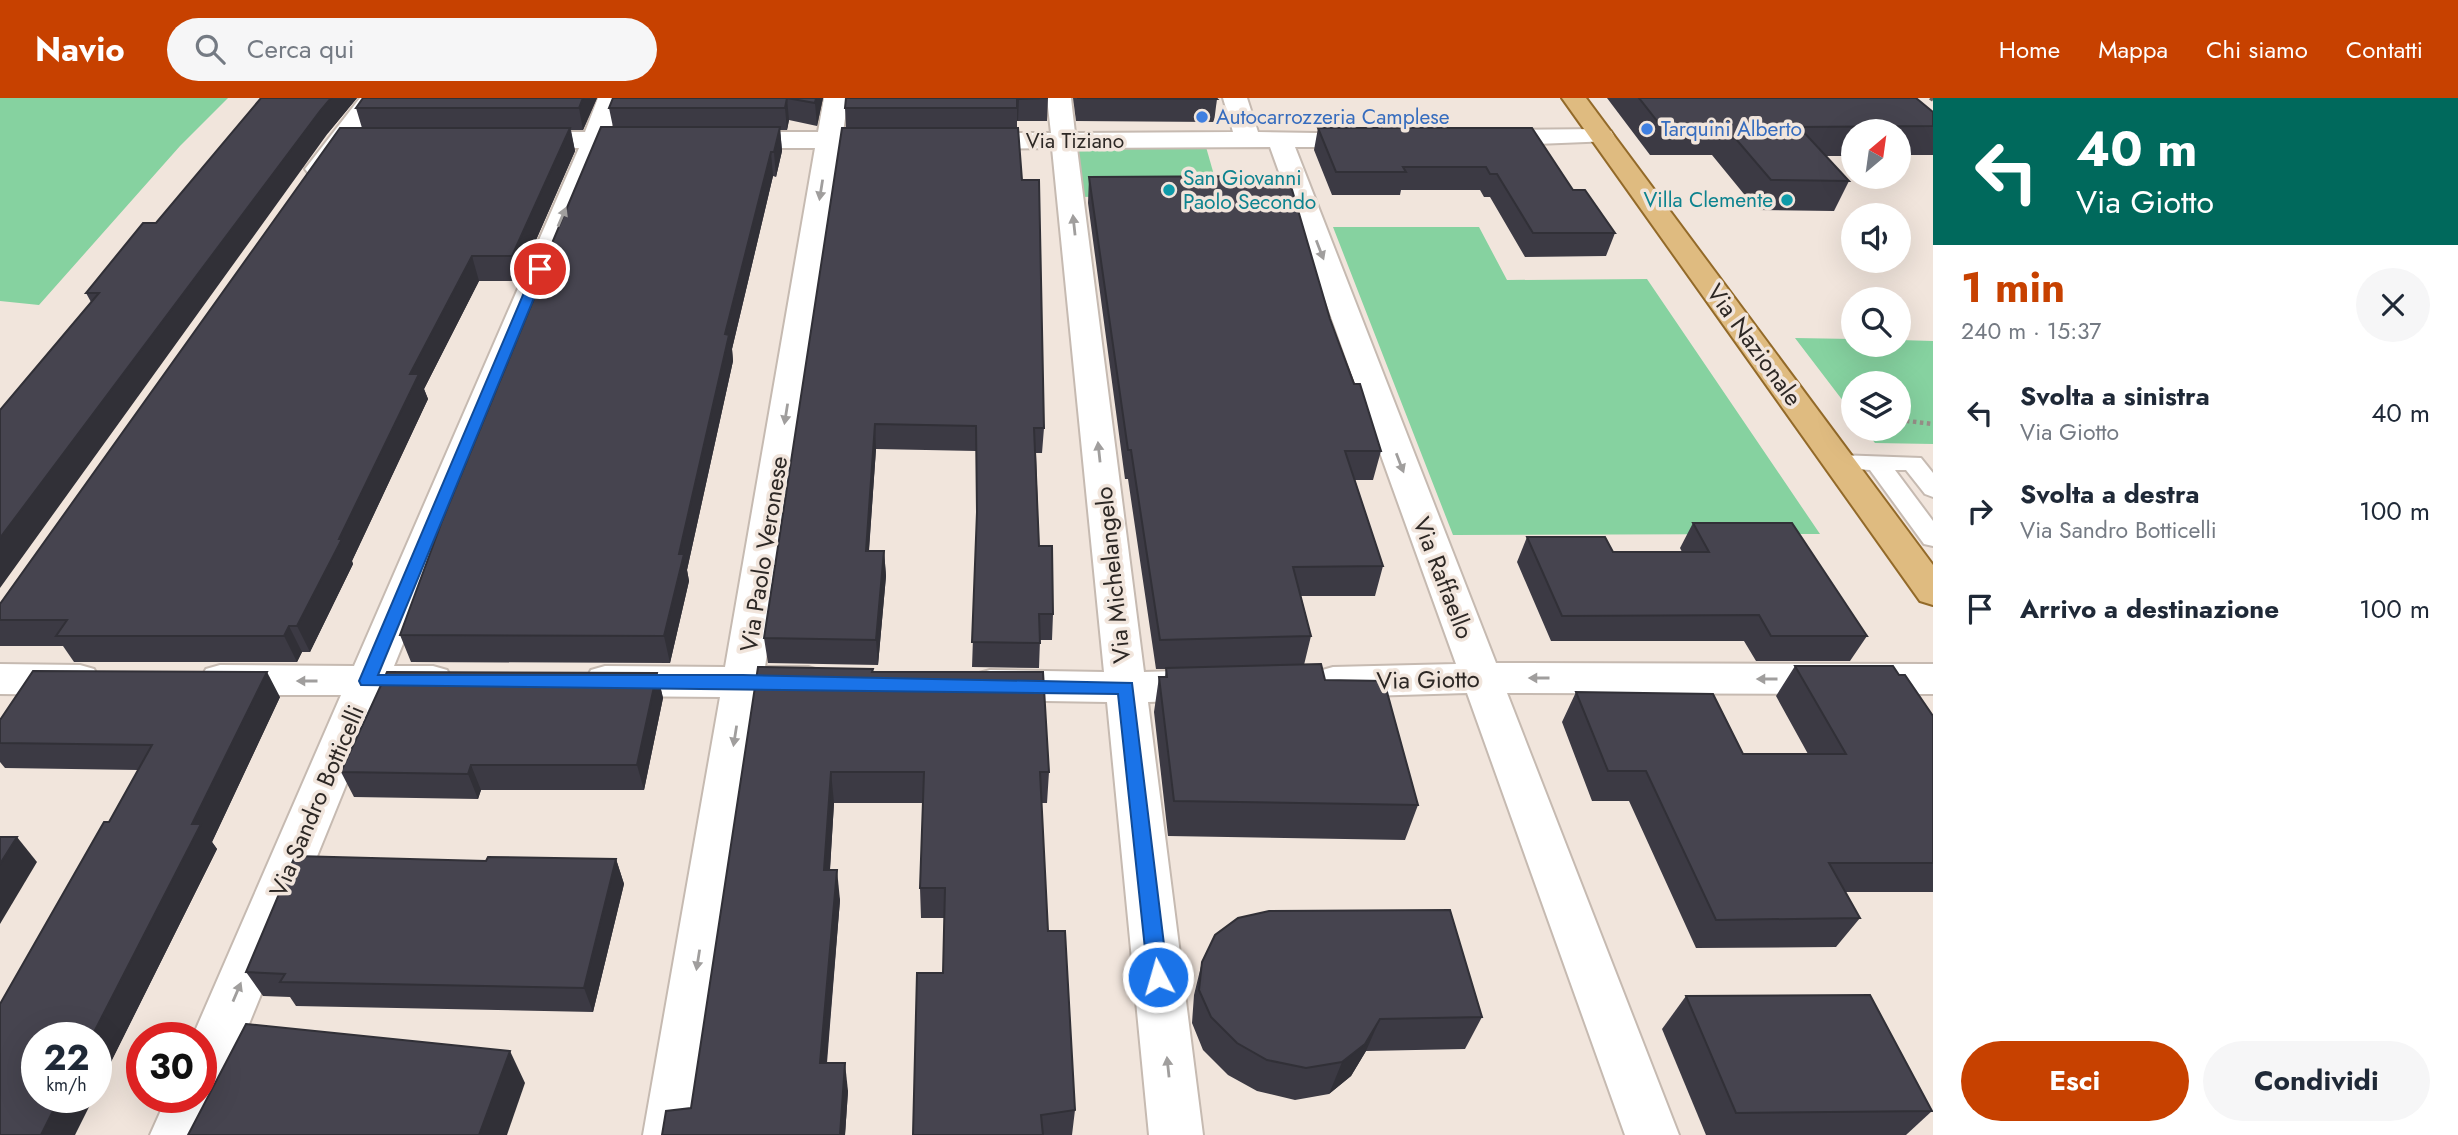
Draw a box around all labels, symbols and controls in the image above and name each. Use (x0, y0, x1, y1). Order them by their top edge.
search box (167, 18, 657, 81)
text: Navio (35, 26, 125, 73)
icon: search (191, 30, 229, 68)
text: Cerca qui (247, 30, 355, 68)
text: Home (1999, 32, 2060, 67)
text: Mappa (2098, 32, 2168, 67)
text: Chi siamo (2206, 32, 2308, 67)
text: Contatti (2346, 32, 2423, 67)
place label: Autocarrozzeria Camplese (1216, 102, 1450, 132)
marker: Autocarrozzeria Camplese (1194, 109, 1210, 125)
place label: Tarquini Alberto (1661, 114, 1802, 144)
text: 40 m (2076, 114, 2198, 184)
north arrow (1841, 119, 1911, 189)
map controls (1841, 119, 1911, 441)
marker: Tarquini Alberto (1639, 121, 1655, 137)
street label: Via Tiziano (1026, 126, 1124, 156)
icon: left (1961, 126, 2052, 217)
place label: San Giovanni Paolo Secondo (1183, 163, 1316, 217)
one-way arrow (815, 179, 826, 201)
text: Via Giotto (2076, 179, 2214, 225)
marker: San Giovanni Paolo Secondo (1161, 182, 1177, 198)
place label: Villa Clemente (1644, 185, 1773, 215)
marker: Villa Clemente (1779, 192, 1795, 208)
button: sound (1841, 203, 1911, 273)
one-way arrow (557, 206, 568, 227)
one-way arrow (1068, 214, 1079, 236)
pin (510, 239, 570, 299)
one-way arrow (1315, 239, 1326, 260)
icon: arrive (521, 250, 559, 288)
text: 1 min (1961, 257, 2065, 318)
button: close (2356, 268, 2430, 342)
street label: Via Nazionale (1698, 276, 1811, 413)
button: search (1841, 287, 1911, 357)
text: 240 m · 15:37 (1961, 314, 2101, 348)
button: layers (1841, 371, 1911, 441)
text: Svolta a sinistra (2020, 377, 2210, 415)
icon: left (1961, 394, 1999, 432)
text: 40 m (2371, 394, 2430, 432)
one-way arrow (780, 403, 791, 425)
text: Via Giotto (2020, 415, 2119, 449)
one-way arrow (1094, 440, 1105, 462)
one-way arrow (1395, 452, 1406, 473)
street label: Via Paolo Veronese (731, 453, 796, 654)
text: Svolta a destra (2020, 475, 2200, 513)
street label: Via Michelangelo (1086, 485, 1139, 665)
icon: right (1961, 492, 1999, 530)
text: 100 m (2359, 492, 2430, 530)
street label: Via Raffaello (1404, 512, 1483, 644)
text: Via Sandro Botticelli (2020, 513, 2217, 547)
icon: arrive (1961, 590, 1999, 628)
text: Arrivo a destinazione (2020, 590, 2279, 628)
text: 100 m (2359, 590, 2430, 628)
street label: Via Giotto (1376, 661, 1480, 698)
one-way arrow (1528, 672, 1550, 684)
one-way arrow (1756, 673, 1778, 685)
one-way arrow (296, 675, 318, 687)
street label: Via Sandro Botticelli (260, 699, 373, 902)
one-way arrow (729, 725, 740, 747)
position arrow (1121, 940, 1195, 1014)
one-way arrow (692, 949, 703, 971)
one-way arrow (232, 981, 243, 1002)
speed limit sign: 30 (126, 1022, 217, 1113)
text: 22 (44, 1033, 89, 1083)
button: Esci (1961, 1041, 2189, 1121)
button: Condividi (2203, 1041, 2430, 1121)
one-way arrow (1163, 1056, 1174, 1078)
text: km/h (46, 1072, 87, 1098)

